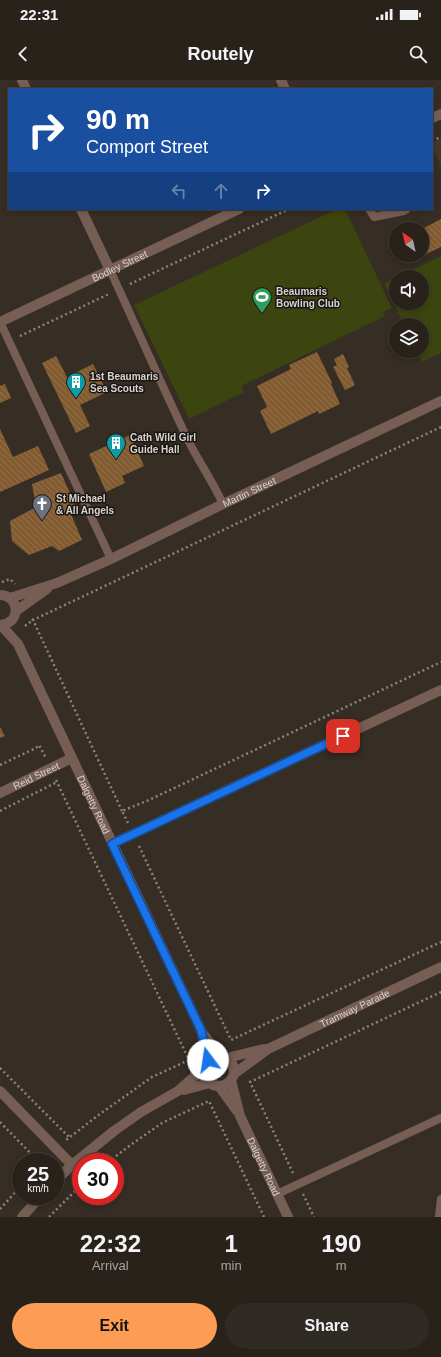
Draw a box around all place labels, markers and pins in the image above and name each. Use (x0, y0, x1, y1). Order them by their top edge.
sports icon: Beaumaris Bowling Club (251, 286, 273, 314)
place label: Beaumaris Bowling Club (276, 286, 340, 309)
building icon: 1st Beaumaris Sea Scouts (65, 371, 87, 399)
place label: 1st Beaumaris Sea Scouts (90, 371, 159, 394)
building icon: Cath Wild Girl Guide Hall (105, 432, 127, 460)
place label: Cath Wild Girl Guide Hall (130, 432, 196, 455)
church icon: St Michael & All Angels (31, 493, 53, 521)
place label: St Michael & All Angels (56, 493, 115, 516)
pin (326, 719, 360, 753)

